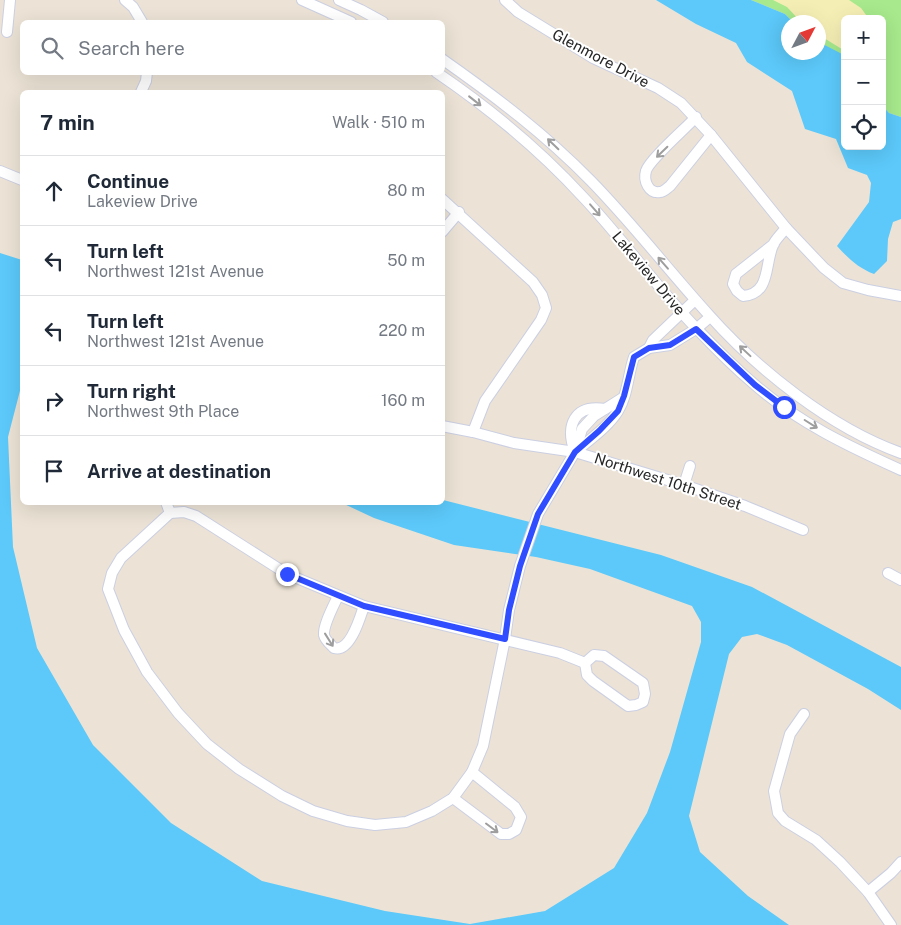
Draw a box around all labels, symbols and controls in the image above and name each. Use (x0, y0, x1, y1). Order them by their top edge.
north arrow (781, 15, 826, 60)
map controls (841, 15, 886, 150)
button: + (841, 15, 886, 60)
search box (20, 20, 445, 75)
street label: Glenmore Drive (550, 25, 652, 91)
icon: search (38, 34, 66, 62)
text: Search here (78, 37, 185, 59)
button: − (841, 60, 886, 105)
one-way arrow (468, 95, 481, 106)
button: locate (841, 105, 886, 150)
text: 7 min (40, 110, 95, 135)
text: Walk · 510 m (332, 113, 425, 132)
one-way arrow (547, 138, 559, 150)
one-way arrow (655, 146, 668, 158)
text: Continue (87, 170, 169, 192)
icon: ahead (40, 177, 68, 205)
text: 80 m (387, 181, 425, 200)
text: Lakeview Drive (87, 192, 198, 211)
one-way arrow (589, 204, 601, 217)
street label: Lakeview Drive (609, 228, 689, 318)
text: Turn left (87, 240, 164, 262)
icon: left (40, 247, 68, 275)
text: 50 m (387, 251, 425, 270)
one-way arrow (658, 257, 669, 270)
text: Northwest 121st Avenue (87, 262, 264, 281)
text: Turn left (87, 310, 164, 332)
icon: left (40, 317, 68, 345)
text: 220 m (378, 321, 425, 340)
text: Northwest 121st Avenue (87, 332, 264, 351)
one-way arrow (738, 345, 751, 357)
text: Turn right (87, 380, 176, 402)
icon: right (40, 387, 68, 415)
text: 160 m (381, 391, 425, 410)
route start (773, 396, 796, 419)
text: Northwest 9th Place (87, 402, 239, 421)
one-way arrow (804, 419, 818, 430)
street label: Northwest 10th Street (592, 449, 744, 513)
icon: arrive (40, 457, 68, 485)
text: Arrive at destination (87, 460, 271, 482)
route end (276, 563, 299, 586)
one-way arrow (323, 633, 334, 647)
one-way arrow (485, 822, 498, 833)

